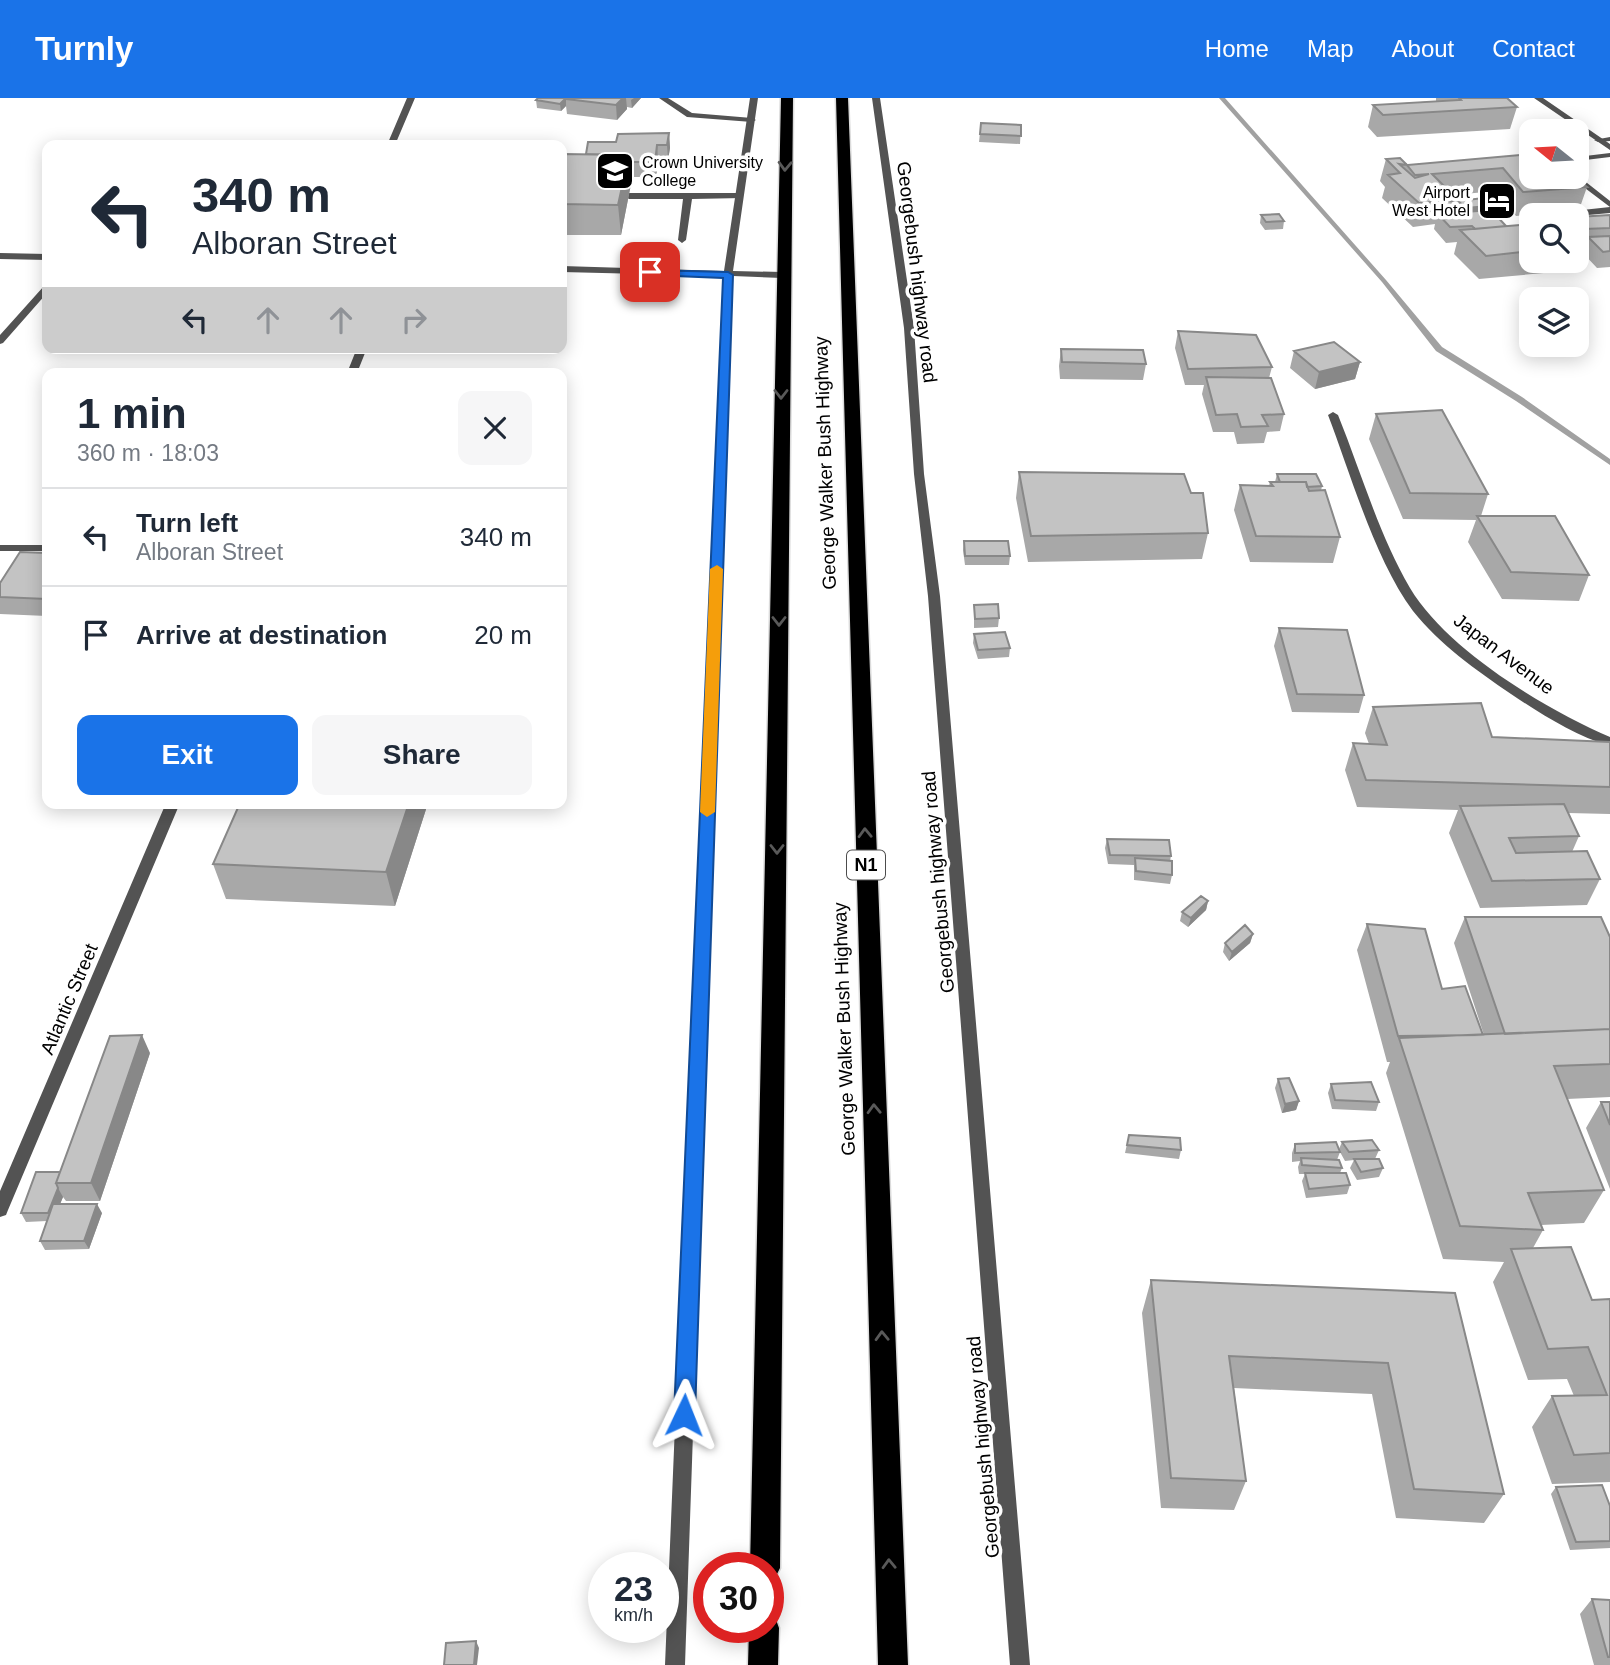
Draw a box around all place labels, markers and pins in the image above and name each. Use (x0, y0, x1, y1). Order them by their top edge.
school or university icon: Crown University College (594, 150, 636, 192)
place label: Crown University College (642, 154, 763, 189)
hotel icon: Airport West Hotel (1476, 180, 1518, 222)
place label: Airport West Hotel (1392, 184, 1471, 219)
pin (620, 242, 680, 302)

